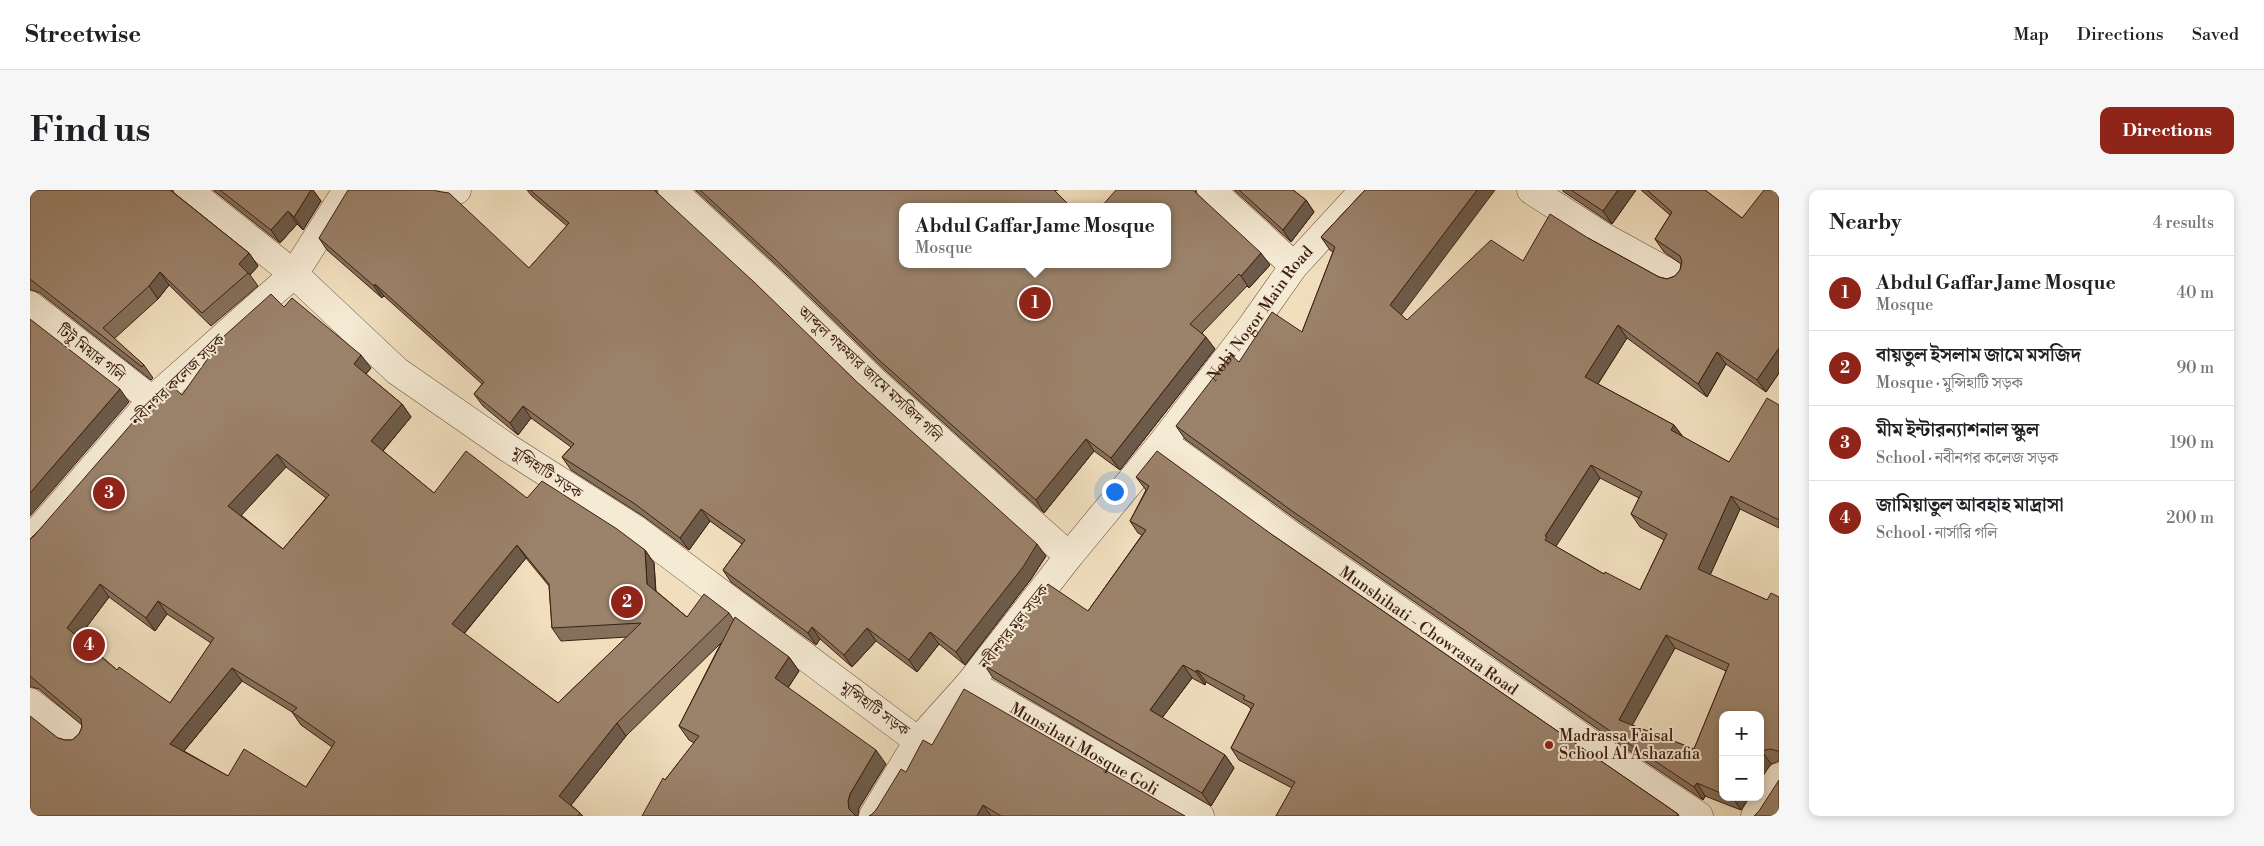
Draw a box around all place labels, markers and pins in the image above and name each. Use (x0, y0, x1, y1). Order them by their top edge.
pin: 1 (1019, 284, 1051, 322)
pin: 3 (93, 474, 125, 512)
pin: 2 (611, 583, 643, 621)
pin: 4 (73, 626, 105, 664)
place label: Madrassa Faisal School Al Ashazafia (1559, 726, 1701, 764)
marker: Madrassa Faisal School Al Ashazafia (1543, 739, 1555, 751)

